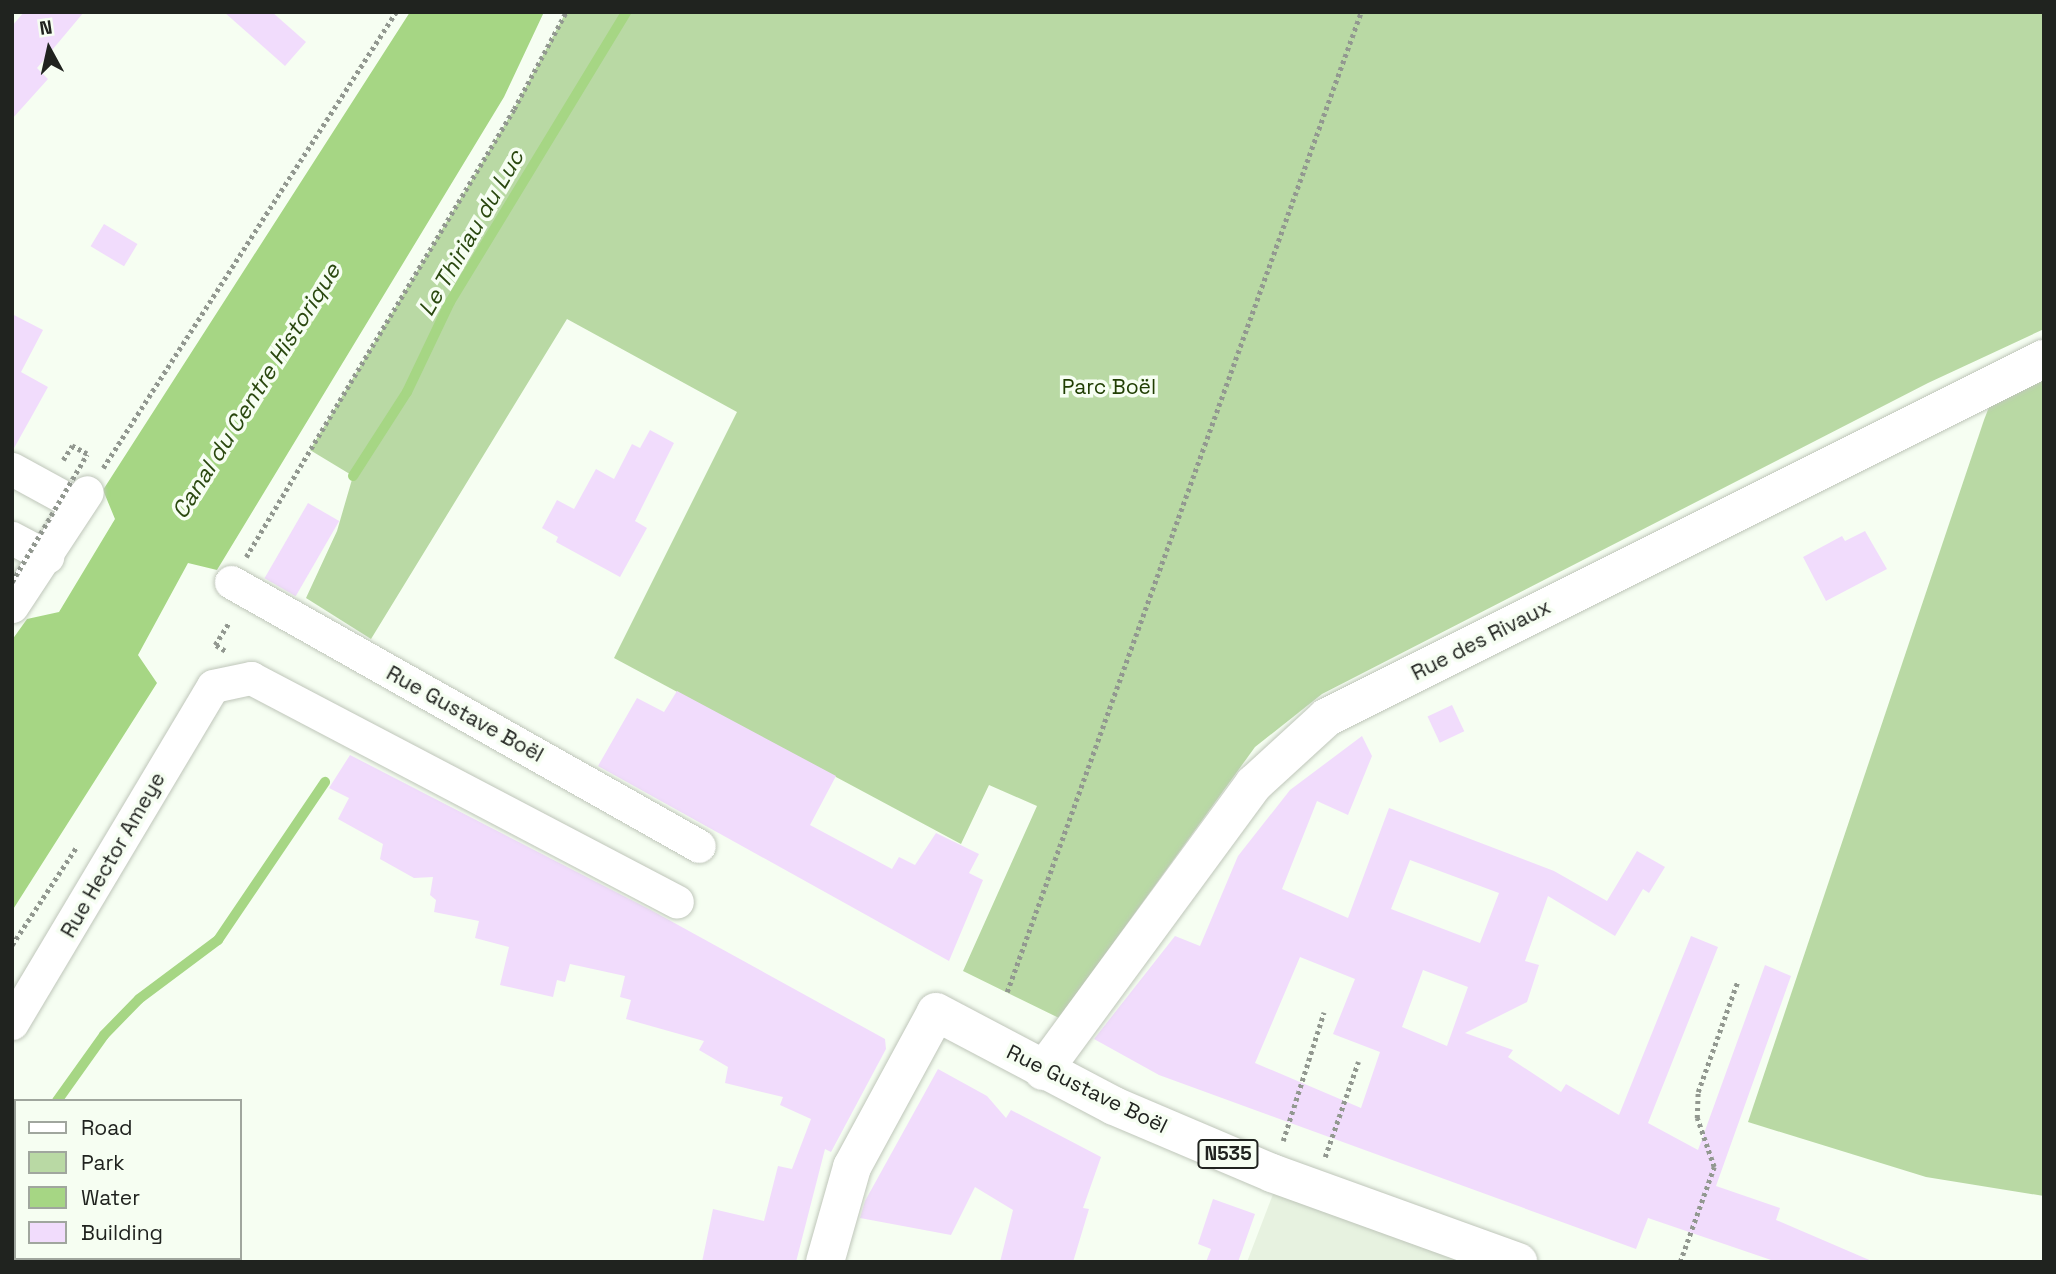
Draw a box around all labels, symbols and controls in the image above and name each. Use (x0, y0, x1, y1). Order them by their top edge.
north arrow (14, 14, 84, 84)
text: N (38, 14, 54, 41)
water label: Le Thiriau du Luc (412, 145, 530, 321)
water label: Canal du Centre Historique (166, 258, 346, 524)
park label: Parc Boël (1062, 374, 1156, 400)
street label: Rue des Rivaux (1407, 594, 1555, 686)
street label: Rue Gustave Boël (382, 660, 548, 768)
street label: Rue Hector Ameye (55, 768, 171, 942)
street label: Rue Gustave Boël (1002, 1039, 1172, 1139)
legend (14, 1099, 242, 1260)
text: Road (81, 1114, 133, 1141)
road number: N535 (1196, 1138, 1260, 1170)
text: Park (81, 1149, 125, 1176)
text: Water (81, 1184, 140, 1211)
text: Building (81, 1219, 163, 1246)

